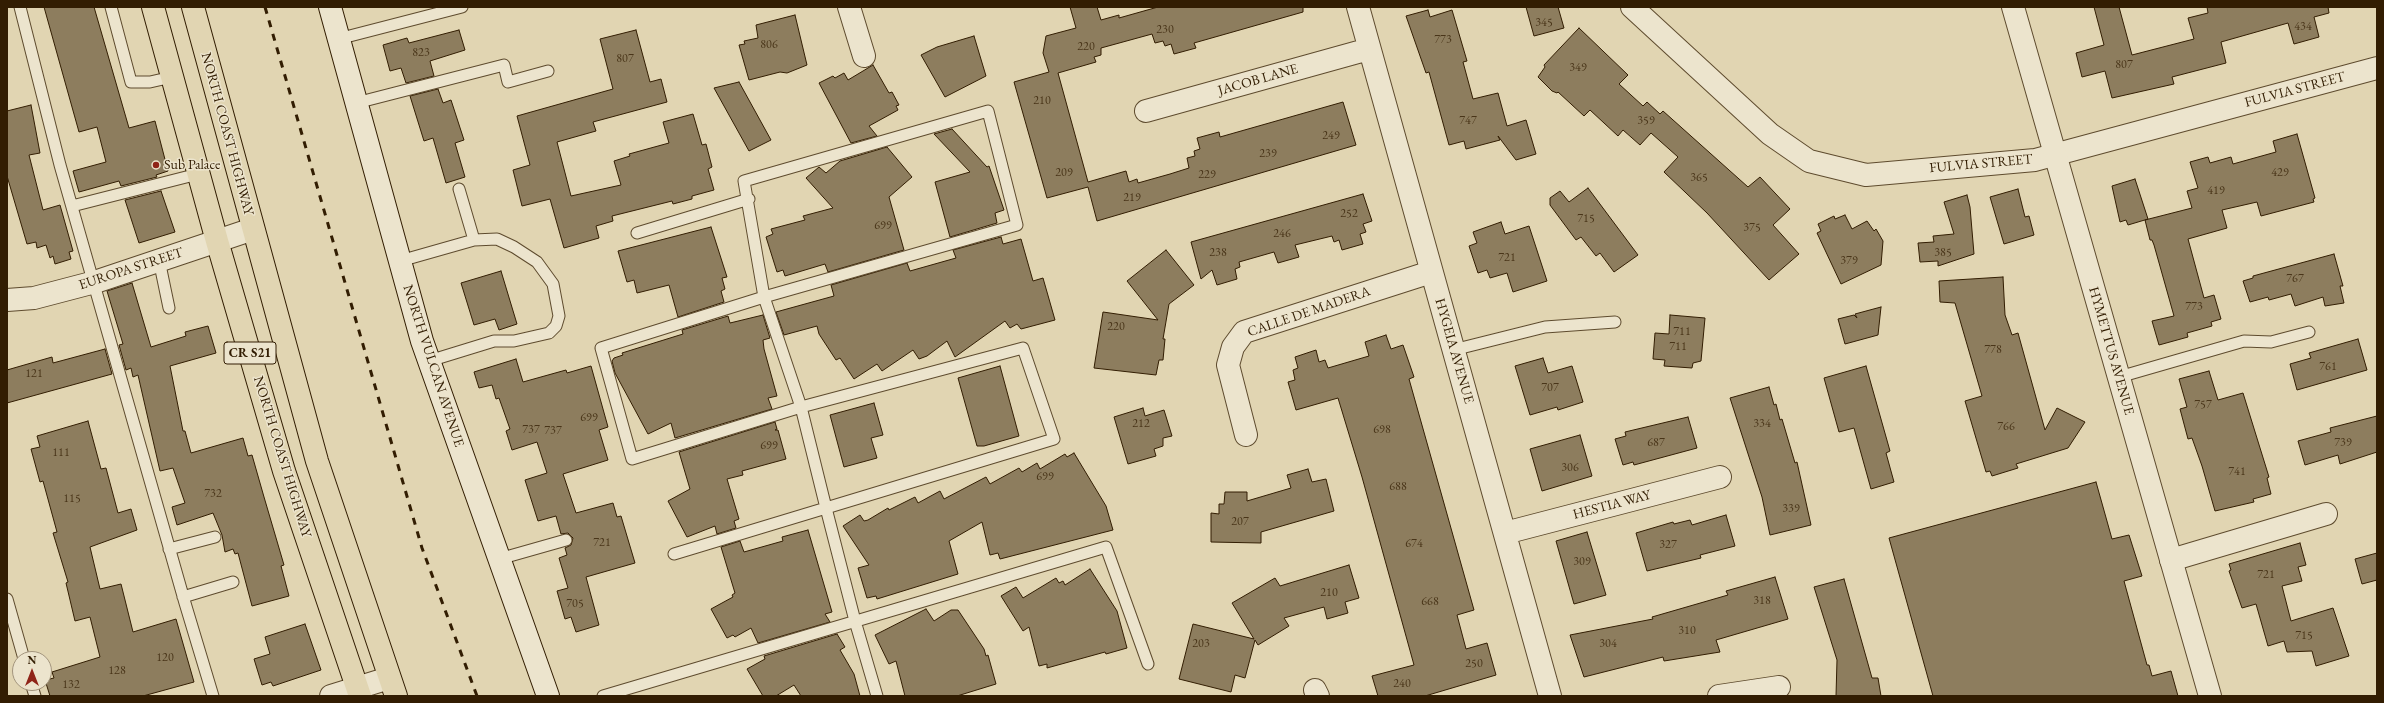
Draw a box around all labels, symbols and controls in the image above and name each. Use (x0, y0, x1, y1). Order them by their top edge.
house number: 345 (1535, 16, 1553, 30)
house number: 434 (2294, 20, 2312, 34)
house number: 230 (1156, 23, 1174, 37)
house number: 773 (1434, 33, 1452, 47)
house number: 806 (760, 38, 778, 52)
house number: 220 (1077, 40, 1095, 54)
house number: 823 (412, 46, 430, 60)
street label: NORTH COAST HIGHWAY (197, 51, 257, 217)
house number: 807 (616, 52, 634, 66)
house number: 807 (2115, 58, 2133, 72)
street label: JACOB LANE (1216, 61, 1300, 99)
house number: 349 (1569, 61, 1587, 75)
street label: FULVIA STREET (2243, 69, 2347, 111)
house number: 210 (1033, 94, 1051, 108)
house number: 747 (1459, 114, 1477, 128)
house number: 359 (1637, 114, 1655, 128)
house number: 249 (1322, 129, 1340, 143)
house number: 239 (1259, 147, 1277, 161)
street label: FULVIA STREET (1929, 151, 2033, 177)
place label: Sub Palace (164, 157, 220, 173)
marker: Sub Palace (151, 160, 161, 170)
house number: 209 (1055, 166, 1073, 180)
house number: 429 (2271, 166, 2289, 180)
house number: 229 (1198, 168, 1216, 182)
house number: 365 (1690, 171, 1708, 185)
house number: 419 (2207, 184, 2225, 198)
house number: 219 (1123, 191, 1141, 205)
house number: 252 (1340, 207, 1358, 221)
house number: 715 (1577, 212, 1595, 226)
house number: 699 (874, 219, 892, 233)
house number: 375 (1743, 221, 1761, 235)
house number: 246 (1273, 227, 1291, 241)
street label: EUROPA STREET (77, 244, 185, 294)
house number: 238 (1209, 246, 1227, 260)
house number: 385 (1934, 246, 1952, 260)
house number: 721 (1498, 251, 1516, 265)
house number: 379 (1840, 254, 1858, 268)
house number: 767 (2286, 272, 2304, 286)
street label: NORTH VULCAN AVENUE (399, 283, 467, 449)
street label: CALLE DE MADERA (1245, 283, 1373, 341)
street label: HYMETTUS AVENUE (2085, 285, 2137, 417)
street label: HYGEIA AVENUE (1431, 296, 1477, 406)
house number: 773 (2185, 300, 2203, 314)
house number: 220 (1107, 320, 1125, 334)
house number: 711 (1673, 325, 1691, 339)
house number: 711 (1669, 340, 1687, 354)
road number: CR S21 (224, 342, 276, 364)
house number: 778 (1984, 343, 2002, 357)
house number: 761 (2319, 360, 2337, 374)
house number: 121 (25, 367, 43, 381)
street label: NORTH COAST HIGHWAY (249, 374, 315, 540)
house number: 707 (1541, 381, 1559, 395)
house number: 757 (2194, 398, 2212, 412)
house number: 699 (580, 411, 598, 425)
house number: 212 (1132, 417, 1150, 431)
house number: 334 (1753, 417, 1771, 431)
house number: 766 (1997, 420, 2015, 434)
house number: 737 (522, 423, 540, 437)
house number: 698 (1373, 423, 1391, 437)
house number: 737 (544, 424, 562, 438)
house number: 687 (1647, 436, 1665, 450)
house number: 739 (2334, 436, 2352, 450)
house number: 699 (760, 439, 778, 453)
house number: 111 (52, 446, 70, 460)
house number: 306 (1561, 461, 1579, 475)
house number: 741 (2228, 465, 2246, 479)
house number: 699 (1036, 470, 1054, 484)
house number: 688 (1389, 480, 1407, 494)
house number: 732 (204, 487, 222, 501)
street label: HESTIA WAY (1571, 487, 1653, 523)
house number: 115 (63, 492, 81, 506)
house number: 339 (1782, 502, 1800, 516)
house number: 207 (1231, 515, 1249, 529)
house number: 721 (593, 536, 611, 550)
house number: 674 (1405, 537, 1423, 551)
house number: 327 (1659, 538, 1677, 552)
house number: 309 (1573, 555, 1591, 569)
house number: 721 (2257, 568, 2275, 582)
house number: 210 (1320, 586, 1338, 600)
house number: 318 (1753, 594, 1771, 608)
house number: 668 (1421, 595, 1439, 609)
house number: 705 (566, 597, 584, 611)
house number: 310 (1678, 624, 1696, 638)
house number: 715 (2295, 629, 2313, 643)
house number: 203 (1192, 637, 1210, 651)
house number: 304 (1599, 637, 1617, 651)
north arrow (12, 651, 52, 691)
house number: 120 (156, 651, 174, 665)
text: N (28, 653, 36, 667)
house number: 250 (1465, 657, 1483, 671)
house number: 128 (108, 664, 126, 678)
house number: 240 (1393, 677, 1411, 691)
house number: 132 (62, 678, 80, 692)

